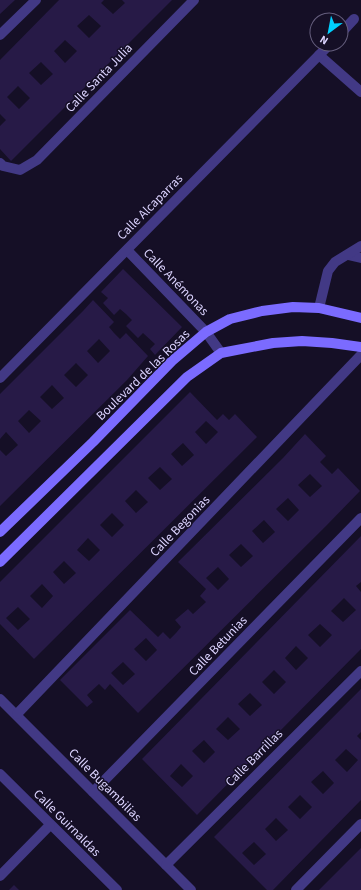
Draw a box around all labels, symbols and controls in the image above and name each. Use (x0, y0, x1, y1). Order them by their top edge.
north arrow (309, 12, 349, 52)
text: N (317, 32, 331, 48)
street label: Calle Santa Julia (61, 39, 137, 117)
street label: Calle Alcaparras (113, 170, 187, 244)
street label: Calle Anémonas (139, 244, 213, 320)
street label: Boulevard de las Rosas (92, 325, 194, 425)
street label: Calle Begonias (146, 491, 214, 561)
street label: Calle Betunias (185, 612, 252, 680)
street label: Calle Barrillas (221, 725, 287, 791)
street label: Calle Bugambilias (64, 744, 146, 826)
street label: Calle Guirnaldas (29, 785, 105, 861)

